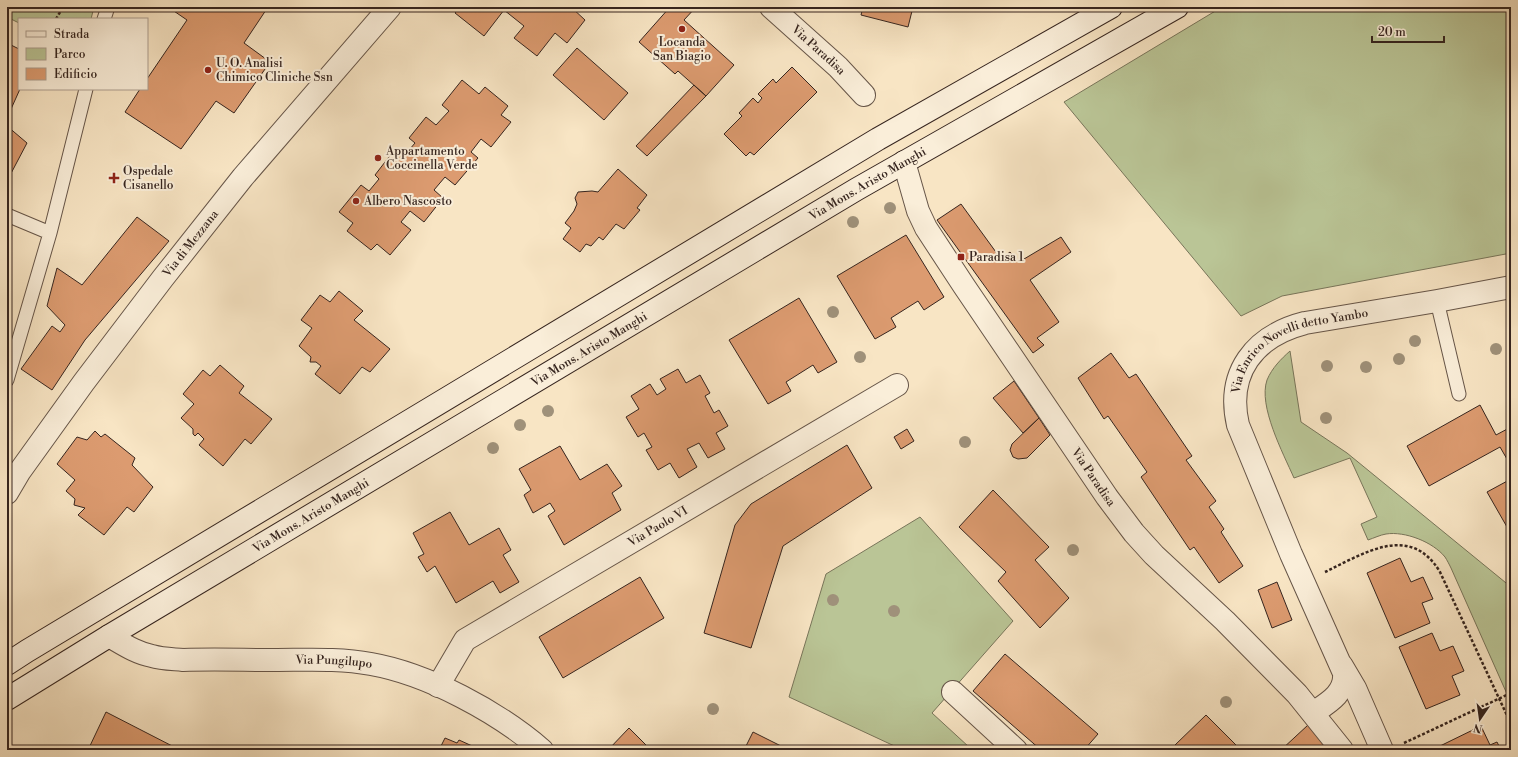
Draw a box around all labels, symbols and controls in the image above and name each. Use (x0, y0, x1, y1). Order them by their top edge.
legend (18, 18, 148, 90)
scale bar (1372, 18, 1444, 44)
street label: Via Paradisa (787, 21, 849, 79)
marker: Locanda San Biagio (677, 24, 687, 34)
text: 20 m (1378, 25, 1406, 40)
text: Strada (54, 27, 90, 42)
place label: Locanda San Biagio (653, 35, 711, 64)
text: Parco (54, 47, 86, 62)
place label: U. O. Analisi Chimico Cliniche Ssn (216, 56, 333, 85)
marker: U. O. Analisi Chimico Cliniche Ssn (203, 65, 213, 75)
text: Edificio (54, 67, 97, 82)
place label: Appartamento Coccinella Verde (385, 144, 478, 173)
street label: Via Mons. Aristo Manghi (806, 144, 929, 224)
marker: Appartamento Coccinella Verde (373, 153, 383, 163)
place label: Ospedale Cisanello (123, 164, 174, 193)
marker: Ospedale Cisanello (108, 172, 120, 184)
place label: Albero Nascosto (363, 194, 452, 209)
marker: Albero Nascosto (351, 196, 361, 206)
street label: Via di Mezzana (159, 206, 223, 281)
place label: Paradisa 1 (969, 250, 1024, 265)
marker: Paradisa 1 (956, 252, 966, 262)
street label: Via Enrico Novelli detto Yambo (1229, 306, 1370, 395)
street label: Via Mons. Aristo Manghi (527, 309, 650, 391)
street label: Via Paradisa (1067, 444, 1119, 510)
street label: Via Mons. Aristo Manghi (249, 475, 372, 557)
street label: Via Paolo VI (624, 503, 691, 551)
street label: Via Pungilupo (294, 653, 374, 672)
north arrow (1460, 699, 1500, 739)
text: N (1472, 720, 1484, 736)

